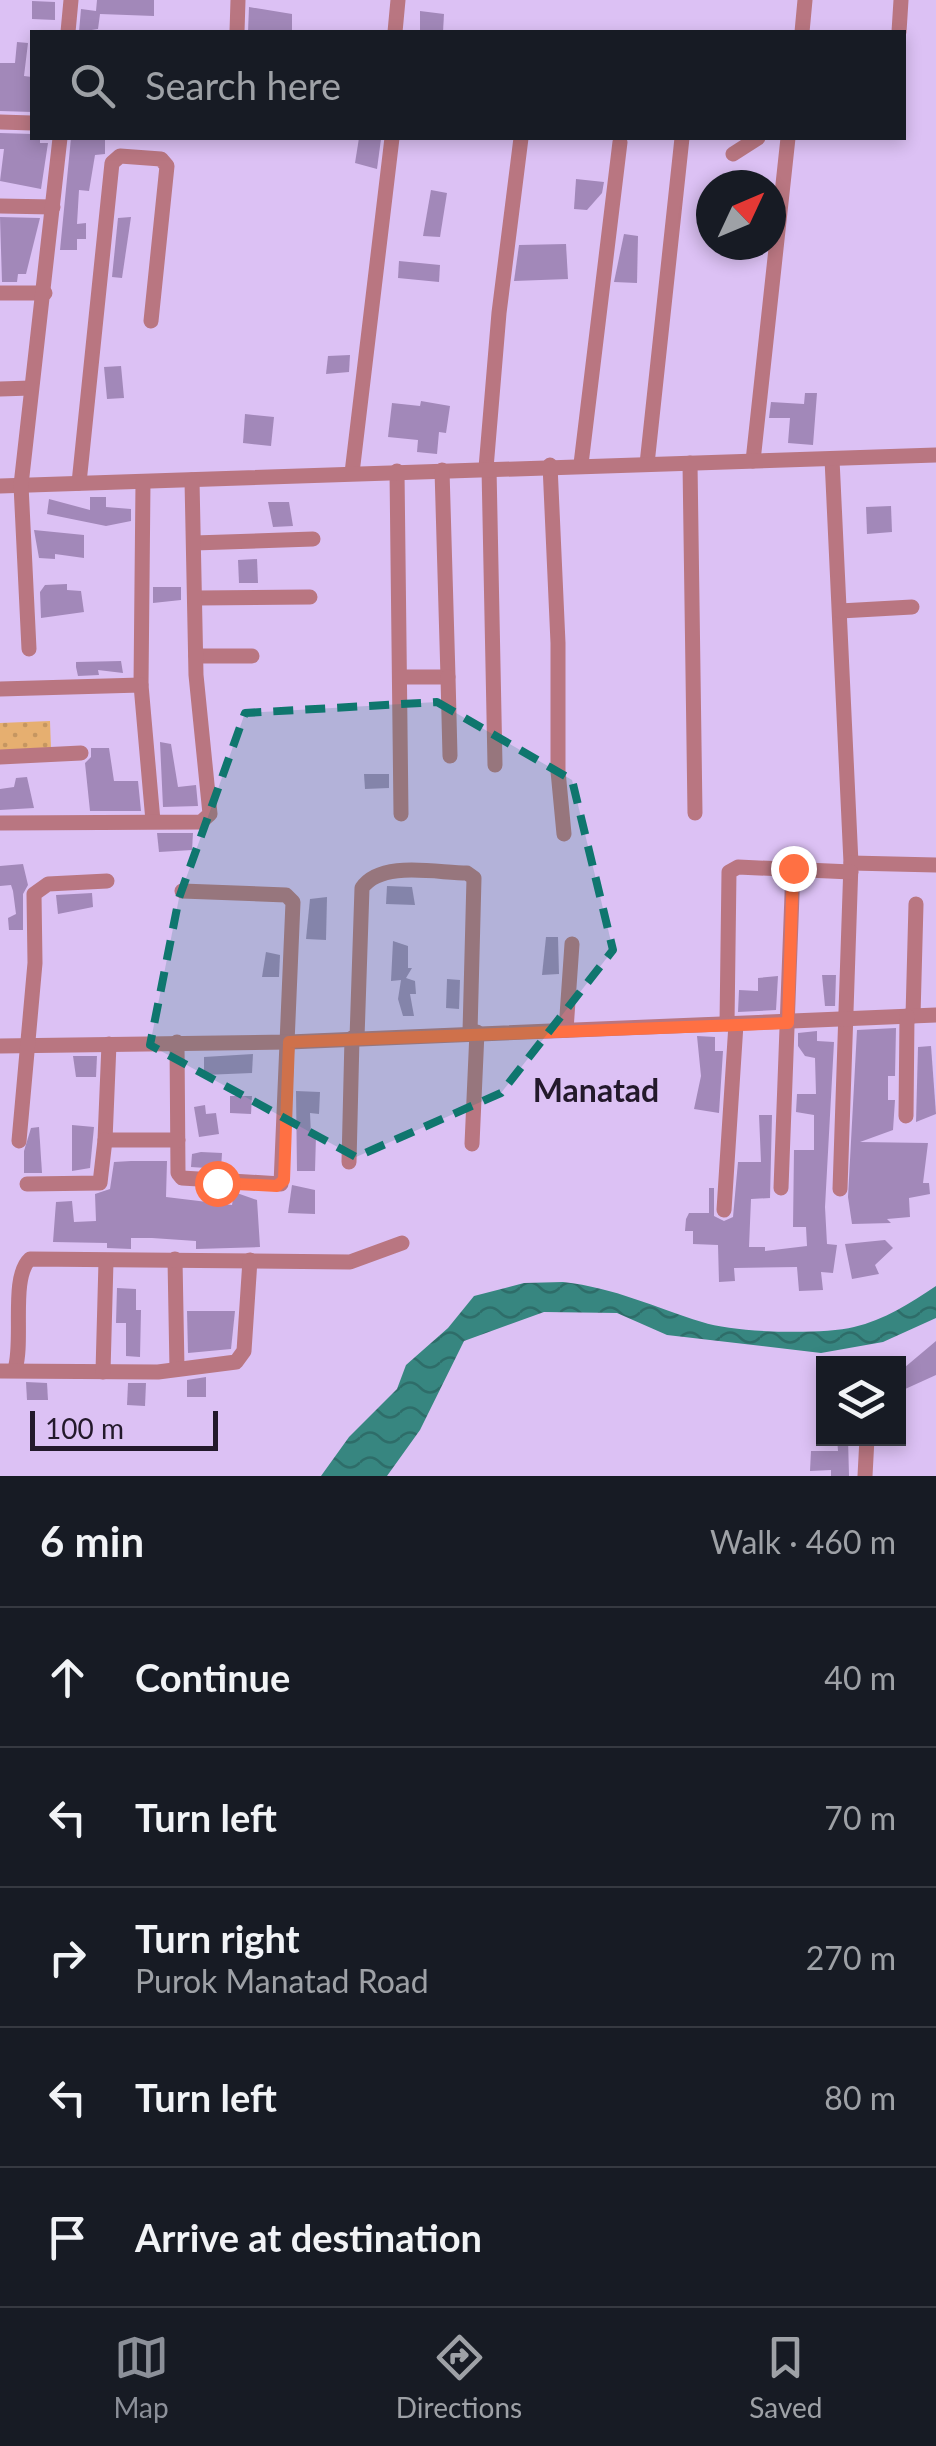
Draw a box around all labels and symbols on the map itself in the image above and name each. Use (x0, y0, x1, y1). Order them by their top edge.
north arrow (696, 170, 786, 260)
route end (771, 846, 817, 892)
district label: Manatad (533, 1070, 659, 1109)
route start (195, 1161, 241, 1207)
scale bar (30, 1406, 218, 1450)

